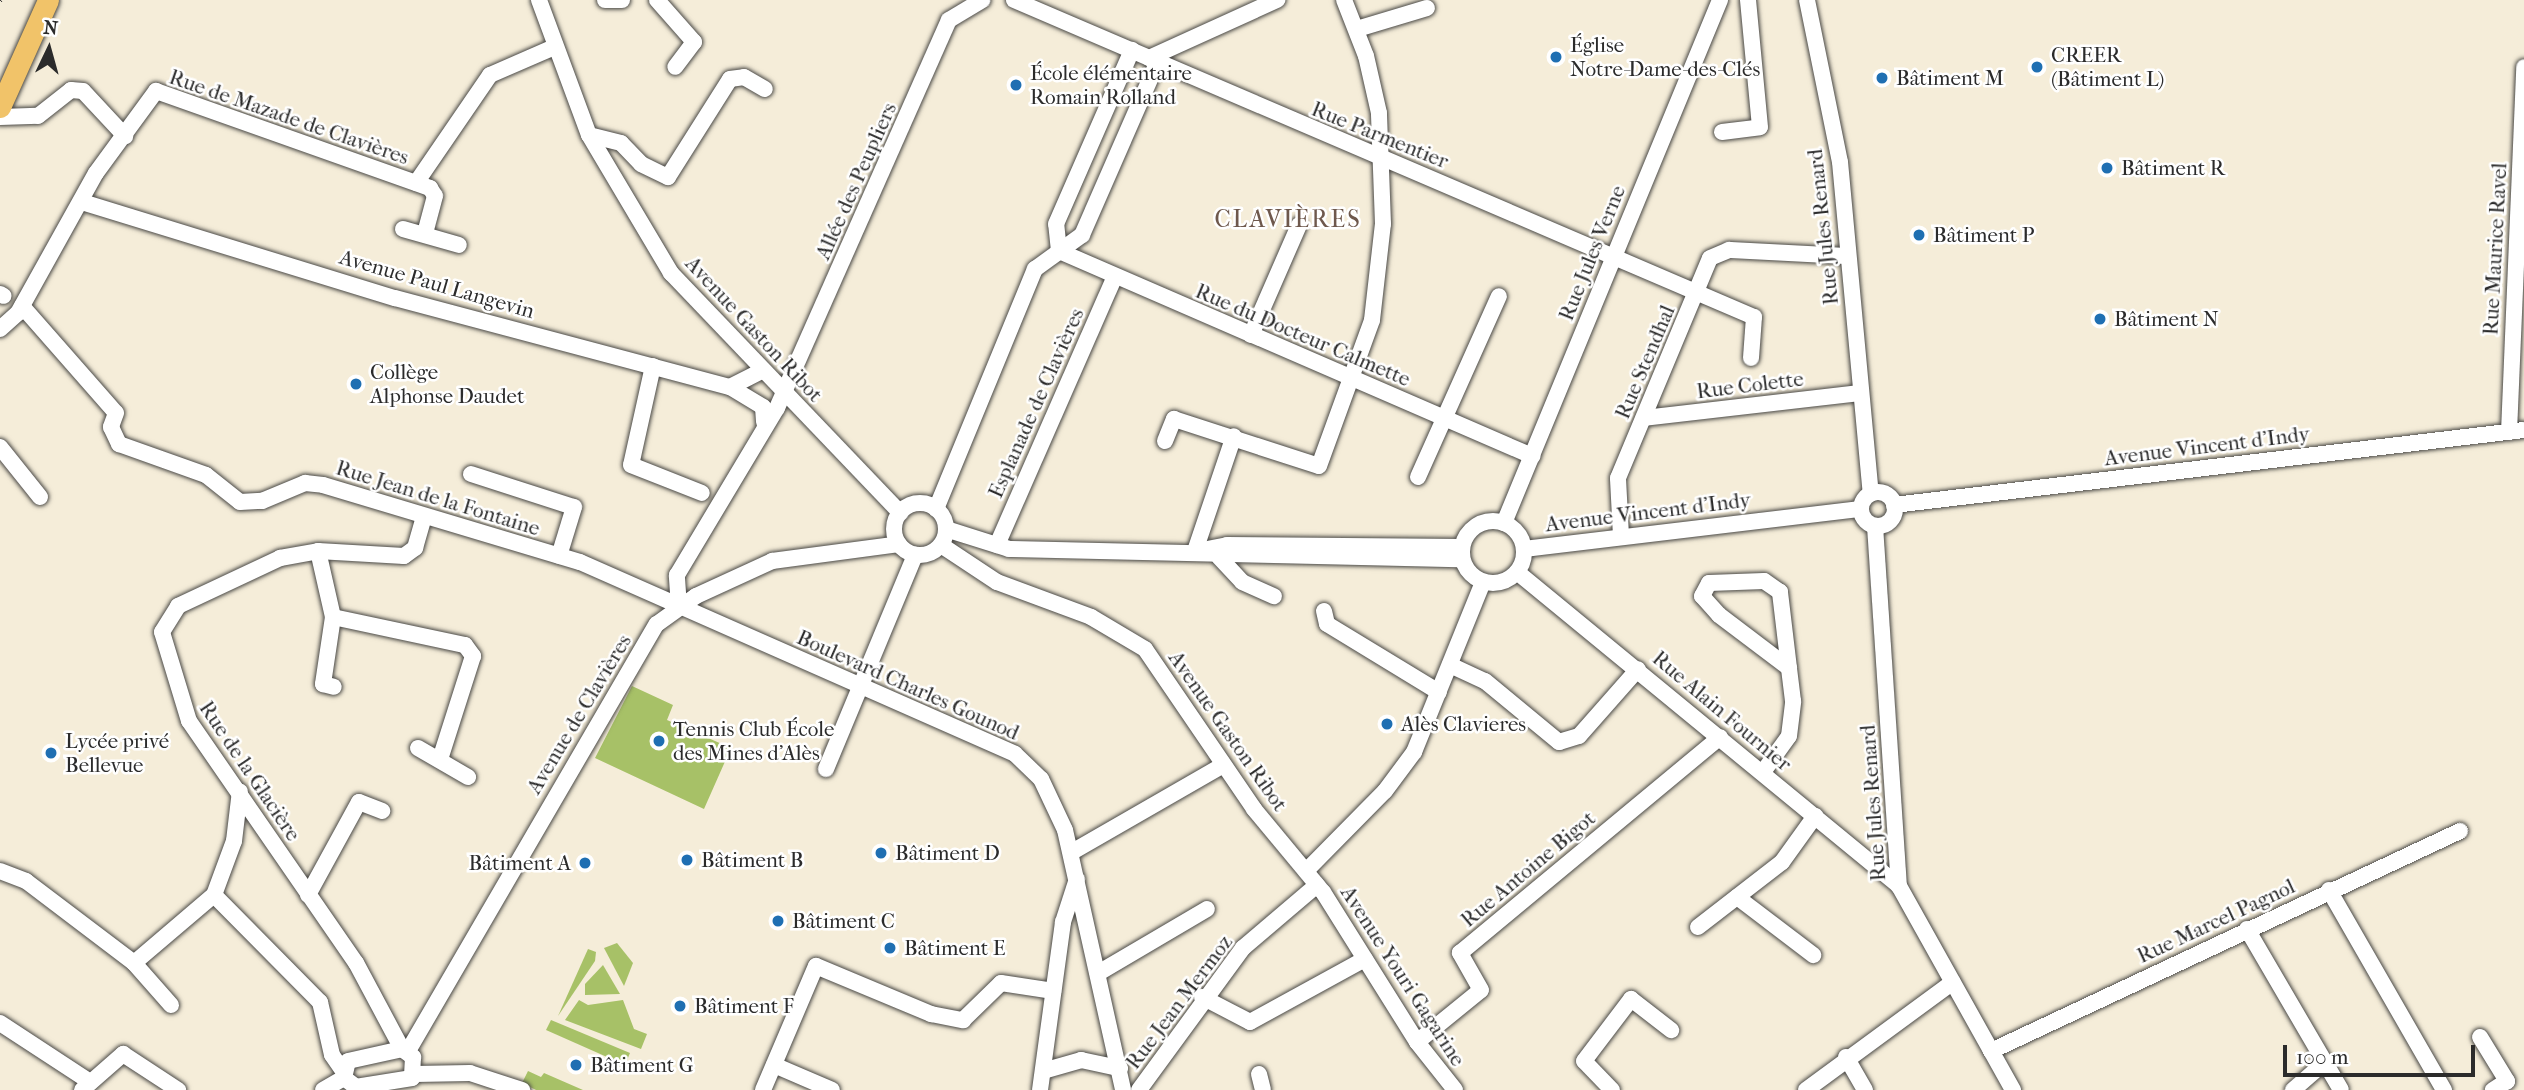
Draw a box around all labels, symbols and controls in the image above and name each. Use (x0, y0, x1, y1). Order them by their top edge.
north arrow (14, 14, 84, 84)
text: N (43, 16, 59, 40)
place label: Église Notre-Dame-des-Clés (1570, 32, 1760, 82)
place label: CREER (Bâtiment L) (2051, 42, 2164, 92)
marker: Église Notre-Dame-des-Clés (1548, 49, 1564, 65)
marker: CREER (Bâtiment L) (2029, 59, 2045, 75)
place label: École élémentaire Romain Rolland (1030, 60, 1192, 110)
street label: Rue de Mazade de Clavières (166, 64, 412, 170)
place label: Bâtiment M (1896, 65, 2004, 91)
marker: Bâtiment M (1874, 70, 1890, 86)
marker: École élémentaire Romain Rolland (1008, 77, 1024, 93)
street label: Rue Parmentier (1308, 96, 1452, 174)
street label: Allée des Peupliers (810, 99, 902, 263)
street label: Rue Jules Renard (1802, 148, 1844, 306)
place label: Bâtiment R (2121, 155, 2225, 181)
marker: Bâtiment R (2099, 160, 2115, 176)
street label: Rue Maurice Ravel (2478, 162, 2512, 336)
street label: Rue Jules Verne (1553, 182, 1631, 324)
district label: CLAVIÈRES (1216, 206, 1360, 234)
place label: Bâtiment P (1933, 222, 2035, 248)
marker: Bâtiment P (1911, 227, 1927, 243)
street label: Avenue Paul Langevin (337, 244, 537, 324)
street label: Avenue Gaston Ribot (680, 251, 828, 407)
street label: Rue du Docteur Calmette (1192, 278, 1414, 392)
street label: Rue Stendhal (1610, 301, 1680, 423)
street label: Esplanade de Clavières (983, 304, 1089, 502)
place label: Bâtiment N (2114, 306, 2219, 332)
marker: Bâtiment N (2092, 311, 2108, 327)
place label: Collège Alphonse Daudet (370, 359, 524, 409)
street label: Rue Colette (1695, 366, 1805, 404)
marker: Collège Alphonse Daudet (348, 376, 364, 392)
street label: Avenue Vincent d'Indy (2103, 421, 2311, 471)
street label: Rue Jean de la Fontaine (333, 455, 543, 541)
street label: Avenue Vincent d'Indy (1544, 487, 1752, 537)
street label: Boulevard Charles Gounod (793, 625, 1023, 745)
street label: Avenue de Clavières (521, 630, 637, 798)
street label: Avenue Gaston Ribot (1163, 646, 1293, 816)
street label: Rue Alain Fournier (1647, 646, 1797, 776)
street label: Rue de la Glacière (194, 696, 306, 846)
place label: Alès Clavieres (1401, 711, 1526, 737)
place label: Tennis Club École des Mines d'Alès (673, 716, 834, 766)
marker: Alès Clavieres (1379, 716, 1395, 732)
street label: Rue Jules Renard (1855, 724, 1891, 882)
place label: Lycée privé Bellevue (65, 728, 169, 778)
marker: Tennis Club École des Mines d'Alès (651, 733, 667, 749)
marker: Lycée privé Bellevue (43, 745, 59, 761)
street label: Rue Antoine Bigot (1456, 806, 1600, 932)
place label: Bâtiment D (895, 840, 1000, 866)
marker: Bâtiment D (873, 845, 889, 861)
place label: Bâtiment B (701, 847, 804, 873)
place label: Bâtiment A (469, 850, 571, 876)
marker: Bâtiment B (679, 852, 695, 868)
marker: Bâtiment A (577, 855, 593, 871)
street label: Rue Marcel Pagnol (2133, 873, 2299, 969)
street label: Avenue Youri Gagarine (1335, 881, 1471, 1071)
place label: Bâtiment C (792, 908, 895, 934)
marker: Bâtiment C (770, 913, 786, 929)
street label: Rue Jean Mermoz (1120, 930, 1238, 1074)
place label: Bâtiment E (904, 935, 1006, 961)
marker: Bâtiment E (882, 940, 898, 956)
place label: Bâtiment F (694, 993, 794, 1019)
marker: Bâtiment F (672, 998, 688, 1014)
scale bar (2286, 1030, 2478, 1074)
text: 100 m (2296, 1045, 2349, 1069)
place label: Bâtiment G (590, 1052, 694, 1078)
marker: Bâtiment G (568, 1057, 584, 1073)

